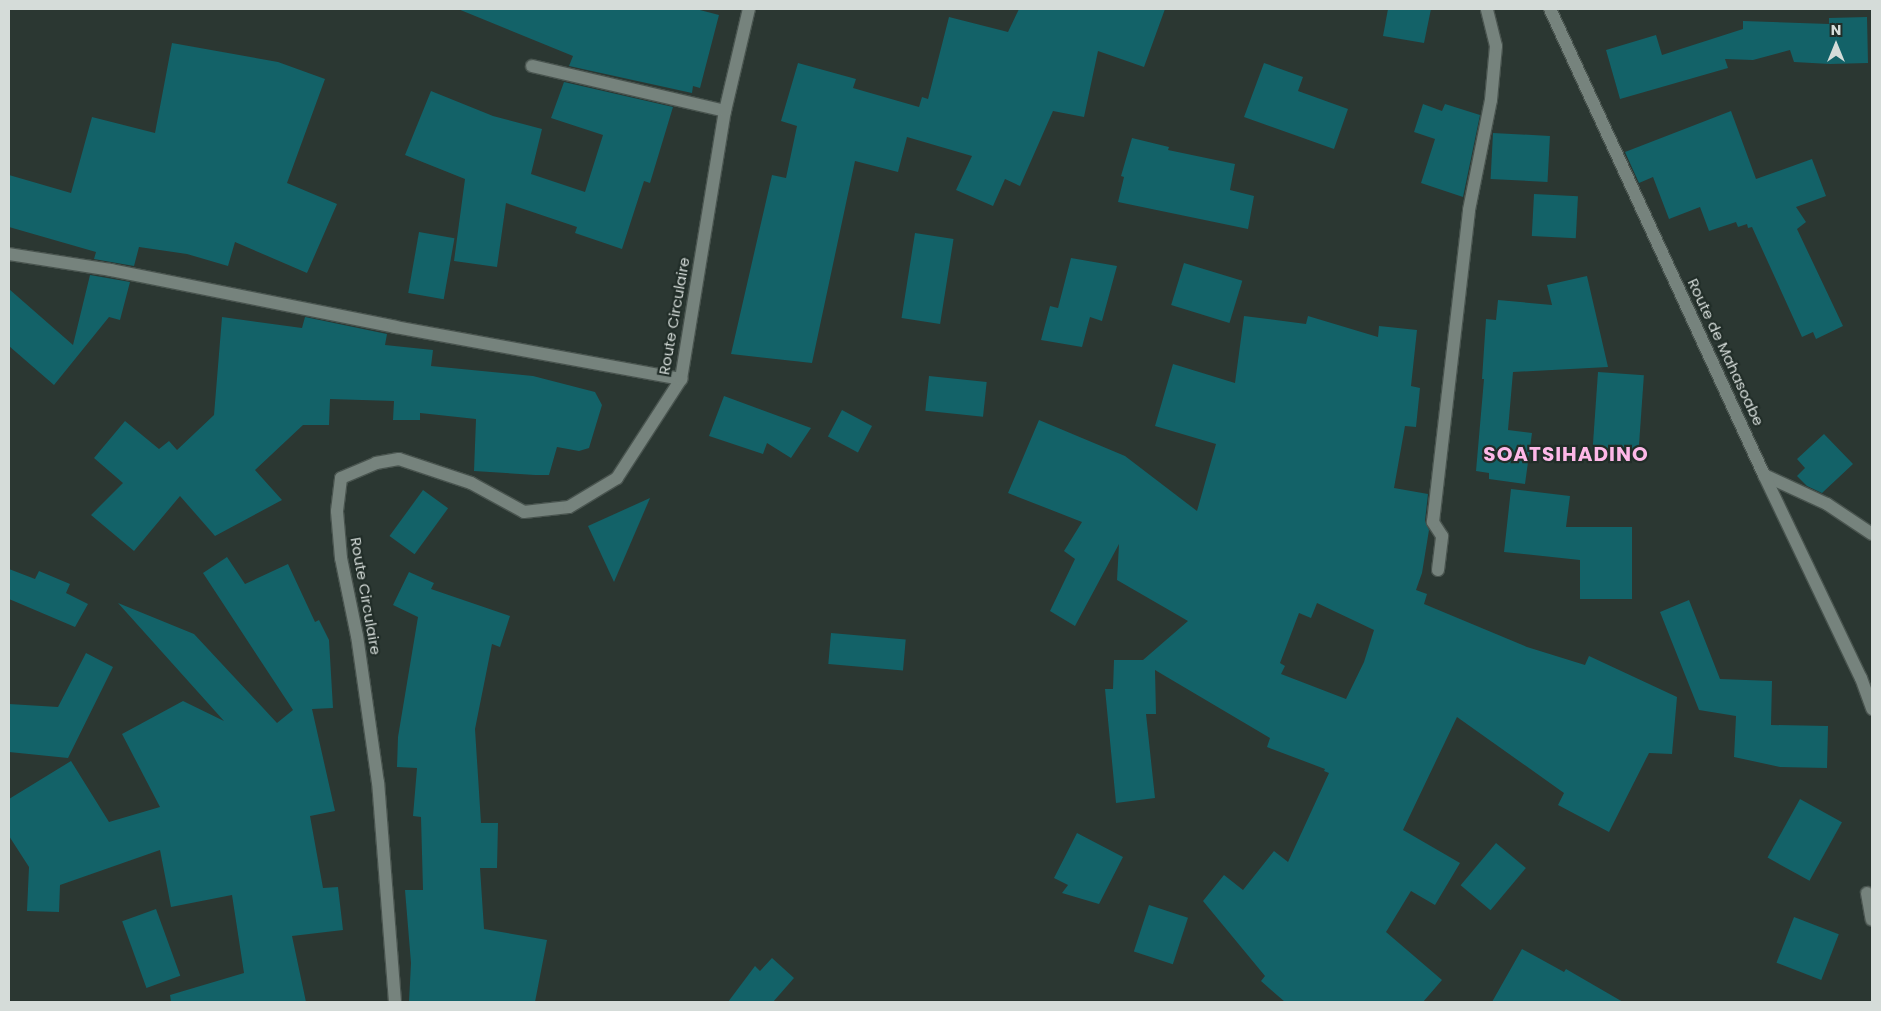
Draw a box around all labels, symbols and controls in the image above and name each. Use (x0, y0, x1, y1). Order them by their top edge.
north arrow (1811, 20, 1861, 70)
text: N (1831, 20, 1841, 40)
street label: Route Circulaire (655, 256, 693, 376)
street label: Route de Mahasoabe (1684, 276, 1768, 428)
district label: SOATSIHADINO (1482, 442, 1650, 466)
street label: Route Circulaire (347, 536, 385, 656)

